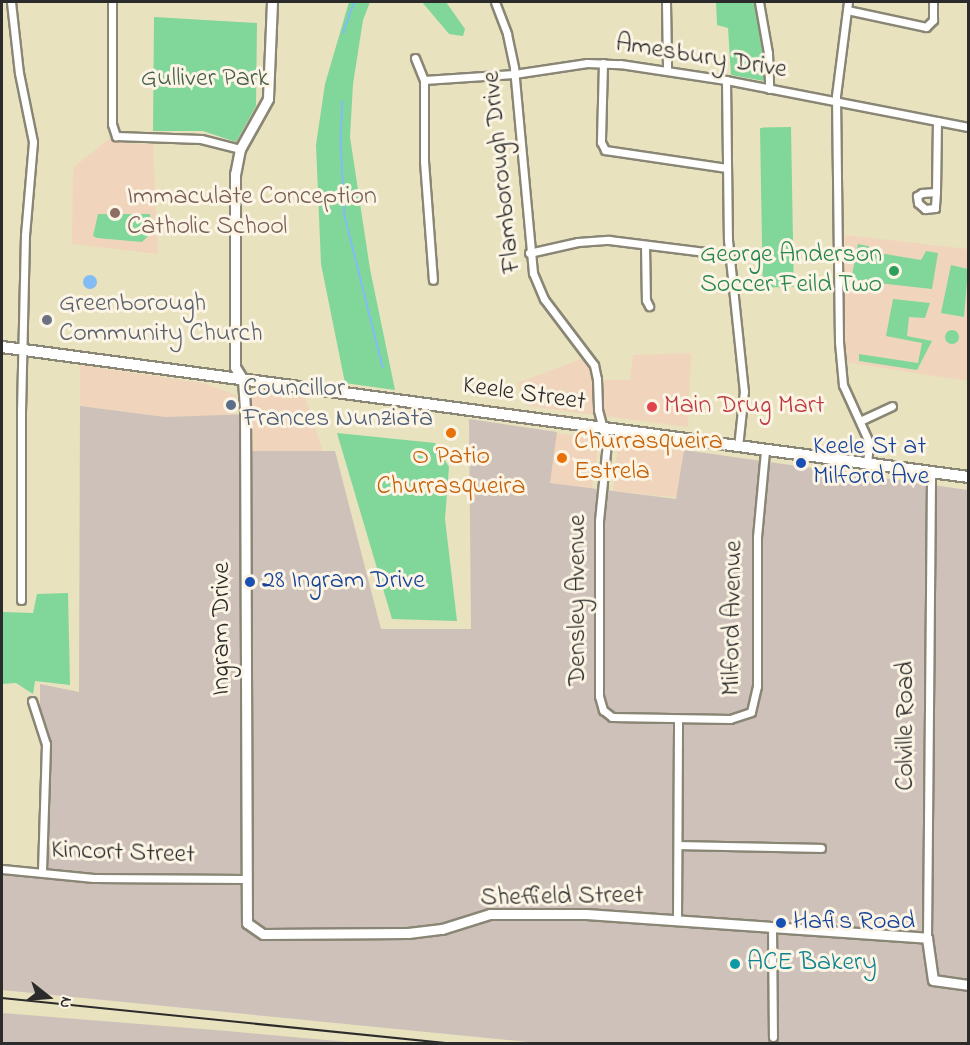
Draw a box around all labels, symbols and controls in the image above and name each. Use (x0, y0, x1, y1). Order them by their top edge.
street label: Amesbury Drive (613, 29, 789, 87)
park label: Gulliver Park (141, 64, 269, 96)
street label: Flamborough Drive (477, 69, 529, 275)
place label: Immaculate Conception Catholic School (127, 182, 377, 243)
marker: Immaculate Conception Catholic School (108, 206, 122, 220)
place label: George Anderson Soccer Feild Two (700, 240, 882, 302)
marker: George Anderson Soccer Feild Two (887, 264, 901, 278)
place label: Greenborough Community Church (59, 289, 263, 350)
marker: Greenborough Community Church (40, 313, 54, 327)
street label: Keele Street (460, 371, 588, 419)
place label: Councillor Frances Nunziata (243, 374, 433, 436)
place label: Main Drug Mart (664, 391, 825, 423)
marker: Councillor Frances Nunziata (224, 398, 238, 412)
marker: Main Drug Mart (645, 400, 659, 414)
marker: O Patio Churrasqueira (444, 426, 458, 440)
place label: Churrasqueira Estrela (574, 427, 723, 488)
place label: Keele St at Milford Ave (813, 432, 930, 494)
place label: O Patio Churrasqueira (377, 442, 525, 503)
marker: Churrasqueira Estrela (555, 451, 569, 465)
marker: Keele St at Milford Ave (794, 456, 808, 470)
street label: Densley Avenue (563, 514, 595, 686)
street label: Milford Avenue (717, 540, 751, 696)
street label: Ingram Drive (207, 562, 239, 696)
place label: 28 Ingram Drive (262, 566, 425, 598)
marker: 28 Ingram Drive (243, 575, 257, 589)
street label: Colville Road (891, 661, 923, 791)
street label: Kincort Street (51, 836, 195, 872)
street label: Sheffield Street (480, 881, 644, 915)
place label: Hafis Road (793, 907, 915, 939)
marker: Hafis Road (774, 916, 788, 930)
place label: ACE Bakery (747, 948, 877, 980)
marker: ACE Bakery (728, 957, 742, 971)
north arrow (18, 967, 78, 1027)
text: N (52, 994, 78, 1011)

